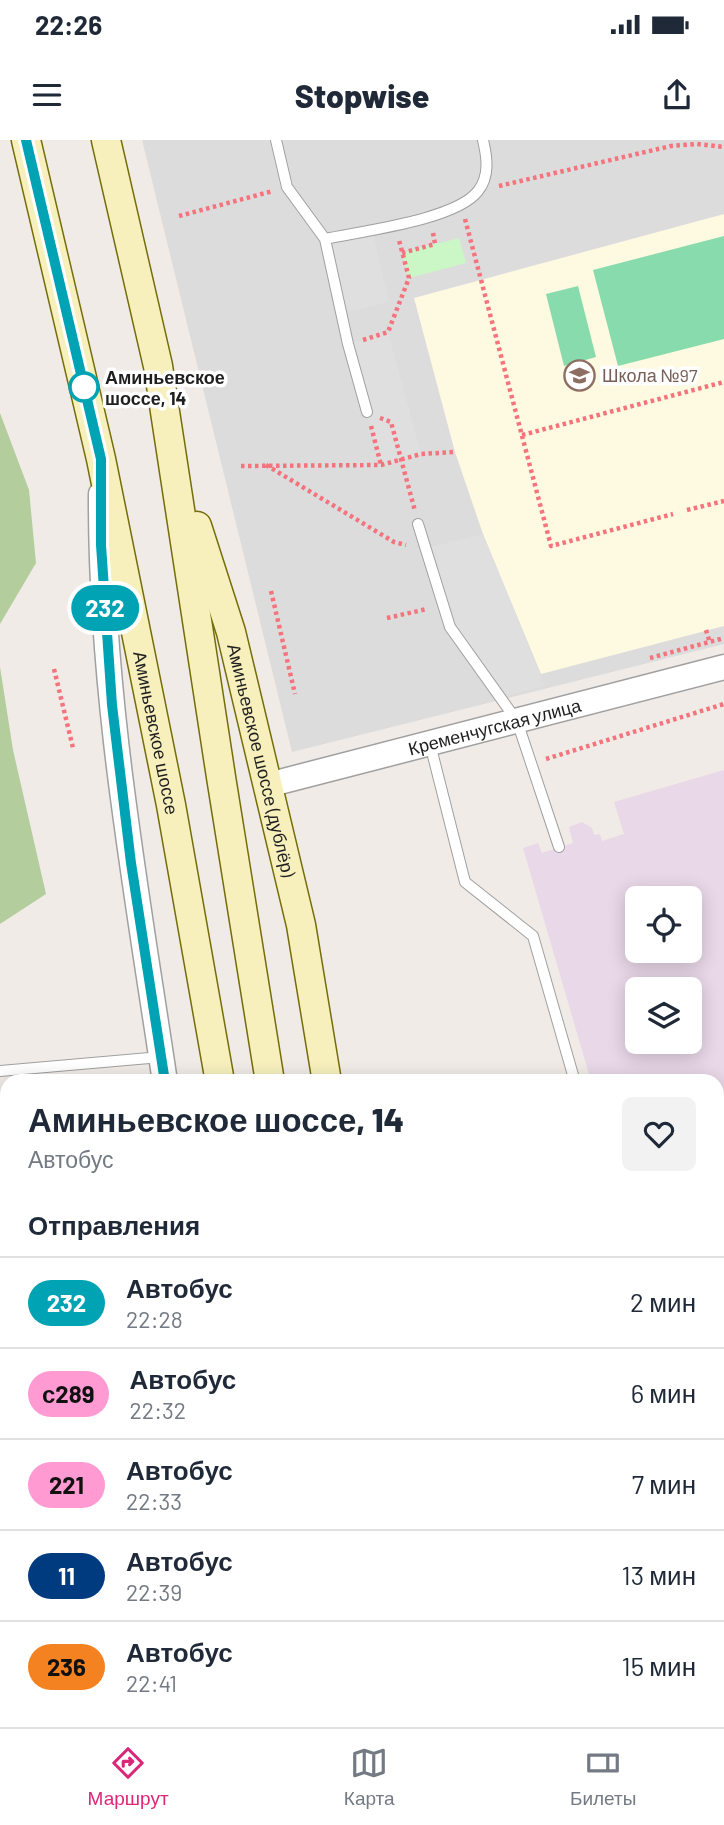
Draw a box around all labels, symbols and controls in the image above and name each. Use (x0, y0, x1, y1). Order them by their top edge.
text: 22:26 (35, 9, 102, 40)
icon: menu (28, 76, 66, 114)
text: Stopwise (295, 76, 429, 114)
icon: share (658, 76, 696, 114)
school or university icon: Школа №97 (562, 358, 596, 392)
place label: Школа №97 (602, 364, 698, 386)
place label: Аминьевское шоссе, 14 (105, 366, 225, 409)
marker: Аминьевское шоссе, 14 (69, 372, 99, 402)
line badge: 232 (65, 585, 145, 631)
text: 232 (85, 593, 125, 622)
street label: Аминьевское шоссе (дублёр) (223, 641, 300, 879)
street label: Аминьевское шоссе (129, 649, 183, 816)
street label: Кременчугская улица (406, 693, 584, 759)
map controls (625, 886, 702, 1054)
button: locate (625, 886, 702, 963)
button: layers (625, 977, 702, 1054)
button: heart (622, 1097, 696, 1171)
text: Аминьевское шоссе, 14 (28, 1099, 404, 1139)
text: Автобус (28, 1145, 114, 1173)
text: Отправления (28, 1209, 200, 1240)
text: Автобус (126, 1272, 233, 1303)
text: 2 мин (630, 1286, 696, 1317)
text: 232 (47, 1288, 86, 1317)
text: 22:28 (126, 1305, 183, 1333)
text: Автобус (130, 1363, 236, 1394)
text: 6 мин (631, 1377, 696, 1408)
text: с289 (42, 1379, 95, 1408)
text: 22:32 (130, 1396, 186, 1424)
text: Автобус (126, 1454, 233, 1485)
text: 7 мин (632, 1468, 696, 1499)
text: 221 (49, 1470, 84, 1499)
text: 22:33 (126, 1487, 182, 1515)
text: Автобус (126, 1545, 233, 1576)
text: 13 мин (622, 1559, 696, 1590)
text: 11 (58, 1561, 75, 1590)
text: 22:39 (126, 1578, 182, 1606)
text: Автобус (126, 1636, 233, 1667)
text: 15 мин (622, 1650, 696, 1681)
text: 236 (47, 1652, 86, 1681)
text: 22:41 (126, 1669, 177, 1697)
tab: Маршрут (88, 1744, 169, 1810)
tab: Карта (344, 1744, 395, 1810)
tab: Билеты (570, 1744, 636, 1810)

